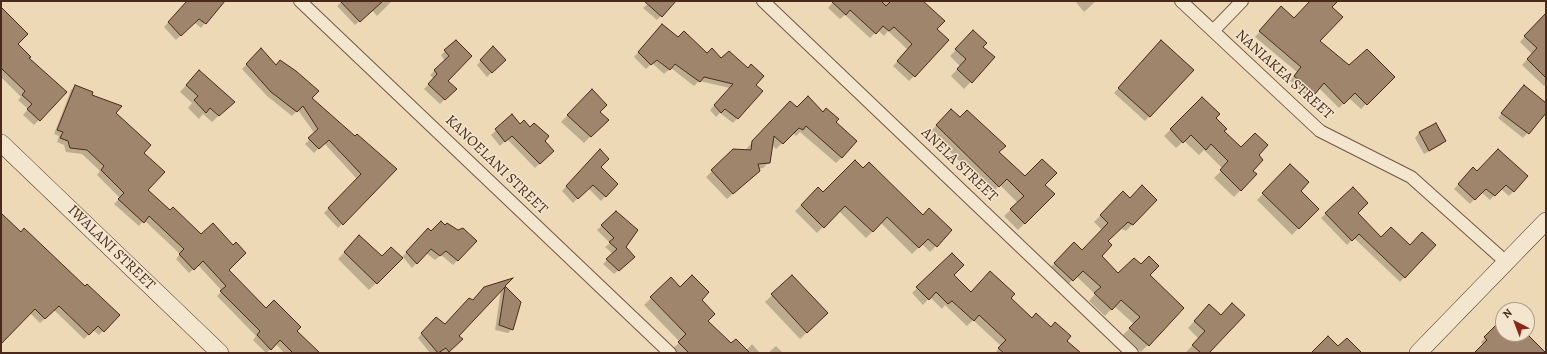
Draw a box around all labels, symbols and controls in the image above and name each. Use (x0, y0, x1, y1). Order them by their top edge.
street label: NANIAKEA STREET (1231, 26, 1337, 124)
street label: KANOELANI STREET (441, 112, 551, 218)
street label: ANELA STREET (917, 124, 1001, 206)
street label: IWALANI STREET (64, 202, 158, 294)
north arrow (1495, 302, 1535, 342)
text: N (1499, 305, 1515, 322)

